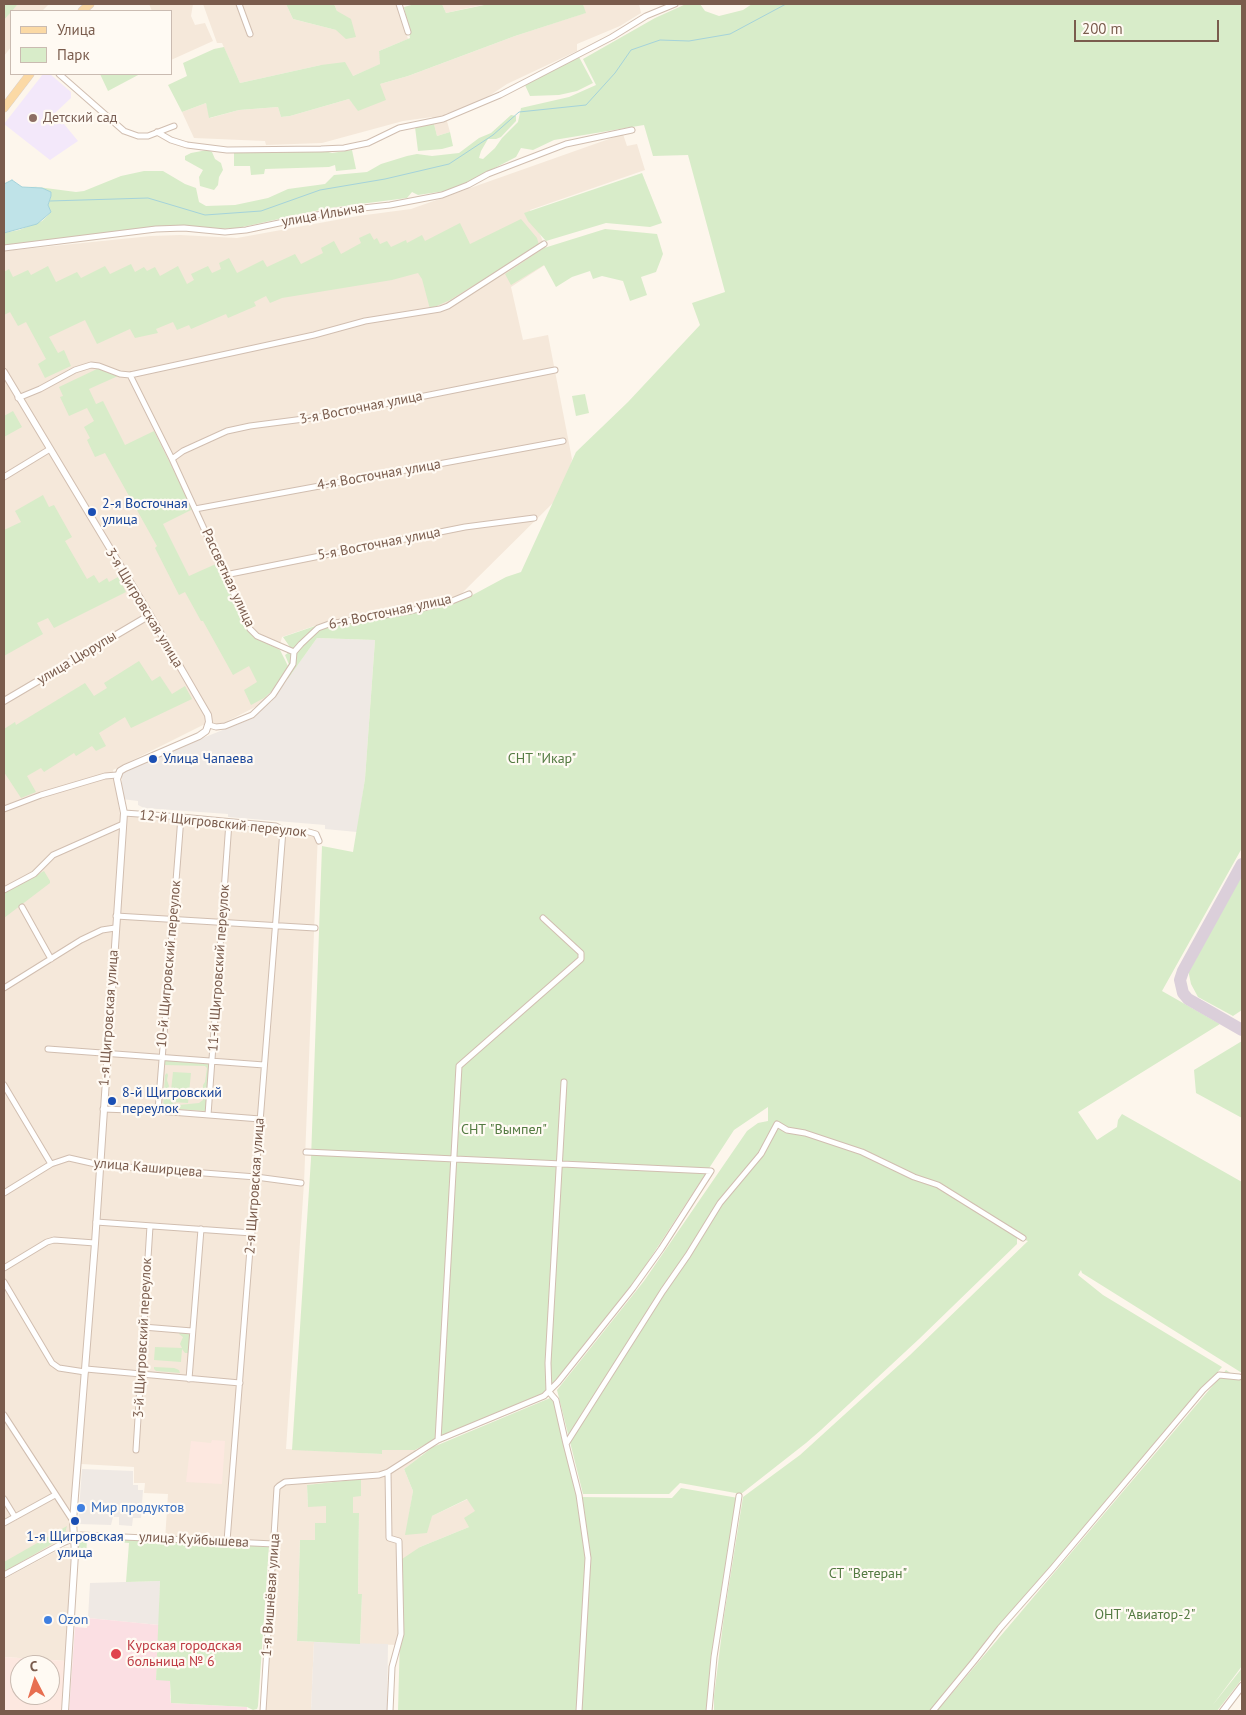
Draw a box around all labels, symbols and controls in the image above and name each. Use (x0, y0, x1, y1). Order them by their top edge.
legend (10, 10, 172, 75)
scale bar (1076, 10, 1221, 42)
text: 200 m (1082, 19, 1123, 38)
text: Улица (57, 20, 95, 39)
text: Парк (57, 45, 90, 64)
place label: Детский сад (43, 110, 117, 126)
marker: Детский сад (27, 112, 39, 124)
street label: улица Ильича (280, 199, 366, 231)
street label: 3-я Восточная улица (298, 388, 424, 428)
street label: 4-я Восточная улица (316, 456, 442, 494)
place label: 2-я Восточная улица (102, 496, 188, 528)
marker: 2-я Восточная улица (86, 506, 98, 518)
street label: 5-я Восточная улица (316, 524, 442, 564)
street label: Рассветная улица (198, 526, 258, 630)
street label: 3-я Щигровская улица (102, 545, 186, 671)
street label: 6-я Восточная улица (327, 591, 453, 633)
street label: улица Цюрупы (34, 628, 120, 688)
place label: Улица Чапаева (163, 751, 253, 767)
park label: СНТ "Икар" (508, 751, 576, 767)
marker: Улица Чапаева (147, 753, 159, 765)
street label: 12-й Щигровский переулок (139, 807, 307, 841)
street label: 10-й Щигровский переулок (153, 880, 185, 1048)
street label: 11-й Щигровский переулок (205, 884, 233, 1052)
street label: 1-я Щигровская улица (96, 949, 122, 1087)
place label: 8-й Щигровский переулок (122, 1085, 222, 1118)
marker: 8-й Щигровский переулок (106, 1095, 118, 1107)
street label: 2-я Щигровская улица (242, 1117, 268, 1255)
park label: СНТ "Вымпел" (461, 1122, 547, 1138)
street label: улица Каширцева (93, 1155, 203, 1181)
street label: 3-й Щигровский переулок (130, 1257, 156, 1419)
place label: Мир продуктов (91, 1500, 184, 1516)
marker: Мир продуктов (75, 1502, 87, 1514)
marker: 1-я Щигровская улица (69, 1515, 81, 1527)
place label: 1-я Щигровская улица (26, 1529, 124, 1561)
street label: улица Куйбышева (139, 1529, 249, 1551)
street label: 1-я Вишнёвая улица (258, 1533, 284, 1657)
park label: СТ "Ветеран" (829, 1566, 907, 1582)
park label: ОНТ "Авиатор-2" (1094, 1607, 1196, 1623)
place label: Ozon (58, 1612, 88, 1628)
marker: Ozon (42, 1614, 54, 1626)
place label: Курская городская больница № 6 (127, 1638, 242, 1670)
marker: Курская городская больница № 6 (109, 1647, 123, 1661)
north arrow (10, 1655, 60, 1705)
text: С (29, 1657, 38, 1675)

